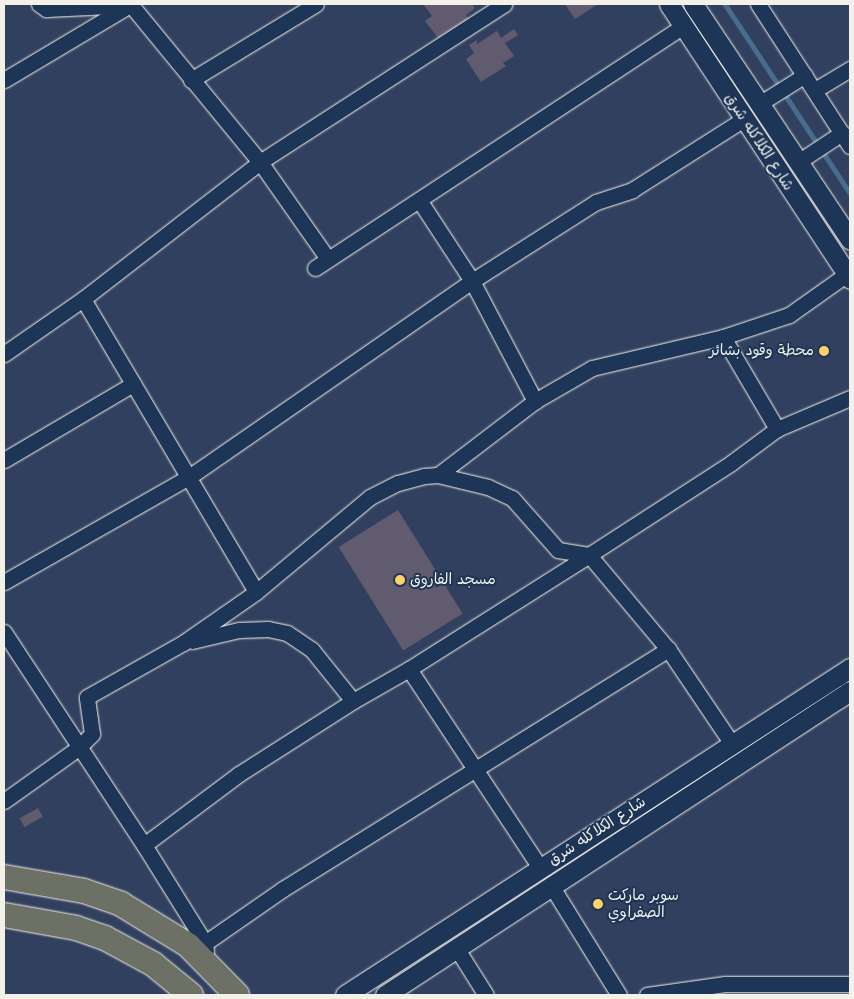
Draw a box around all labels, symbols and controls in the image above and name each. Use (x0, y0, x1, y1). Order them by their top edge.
street label: شارع الكلاكله شرق (721, 90, 797, 194)
place label: محطة وقود بشائر (709, 342, 814, 360)
marker: محطة وقود بشائر (818, 345, 830, 357)
place label: مسجد الفاروق (410, 571, 496, 589)
marker: مسجد الفاروق (394, 574, 406, 586)
street label: شارع الكلاكله شرق (545, 793, 649, 869)
place label: سوبر ماركت الصفراوي (608, 886, 679, 921)
marker: سوبر ماركت الصفراوي (592, 898, 604, 910)

